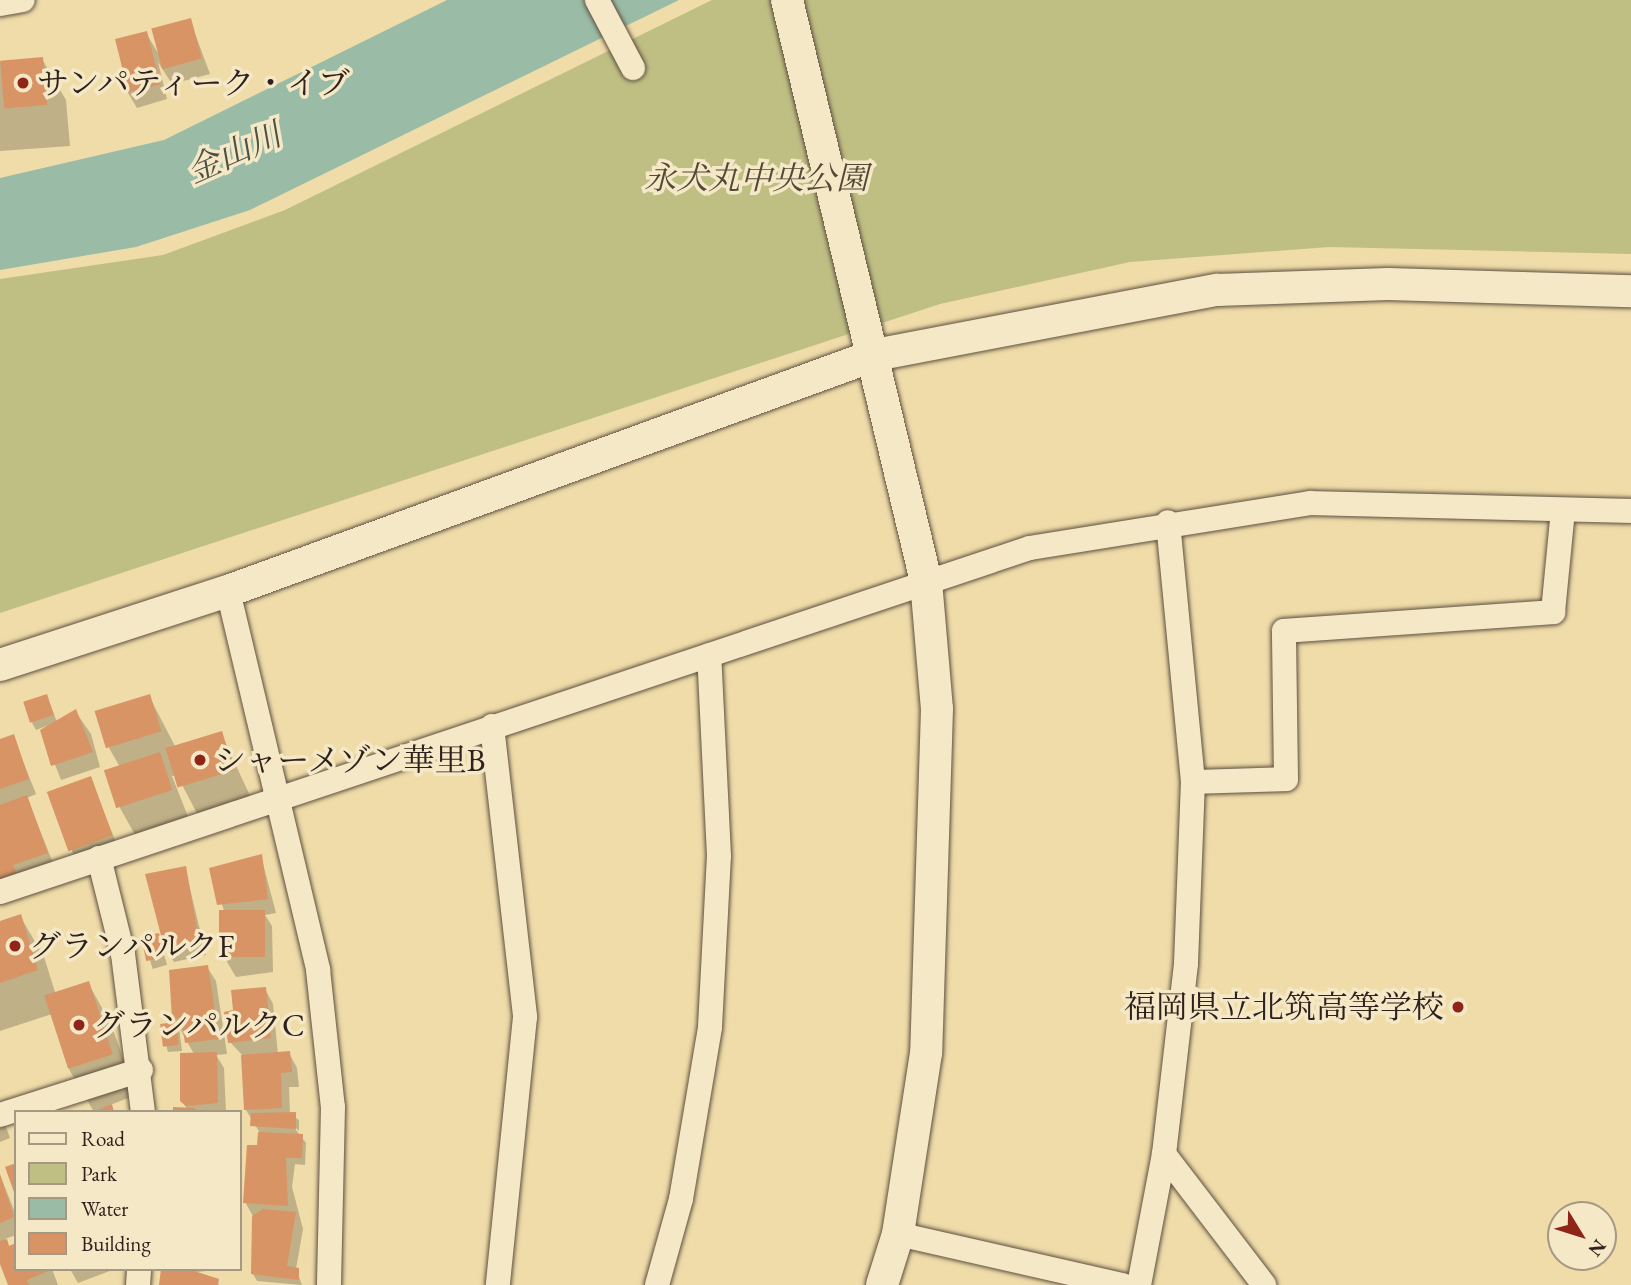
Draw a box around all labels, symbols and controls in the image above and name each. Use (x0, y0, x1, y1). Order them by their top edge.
place label: サンパティーク・イブ (37, 64, 357, 102)
marker: サンパティーク・イブ (15, 75, 31, 91)
water label: 金山川 (181, 115, 287, 191)
park label: 永犬丸中央公園 (644, 159, 868, 197)
place label: シャーメゾン華里B (214, 741, 489, 779)
marker: シャーメゾン華里B (192, 752, 208, 768)
place label: グランパルクF (29, 927, 237, 965)
marker: グランパルクF (7, 938, 23, 954)
place label: 福岡県立北筑高等学校 (1124, 988, 1444, 1026)
marker: 福岡県立北筑高等学校 (1450, 999, 1466, 1015)
place label: グランパルクC (93, 1006, 308, 1044)
marker: グランパルクC (71, 1017, 87, 1033)
legend (14, 1110, 242, 1271)
text: Road (81, 1125, 125, 1152)
text: Park (81, 1160, 117, 1187)
text: Water (81, 1195, 128, 1222)
north arrow (1547, 1201, 1617, 1271)
text: Building (81, 1230, 151, 1257)
text: N (1583, 1234, 1612, 1262)

